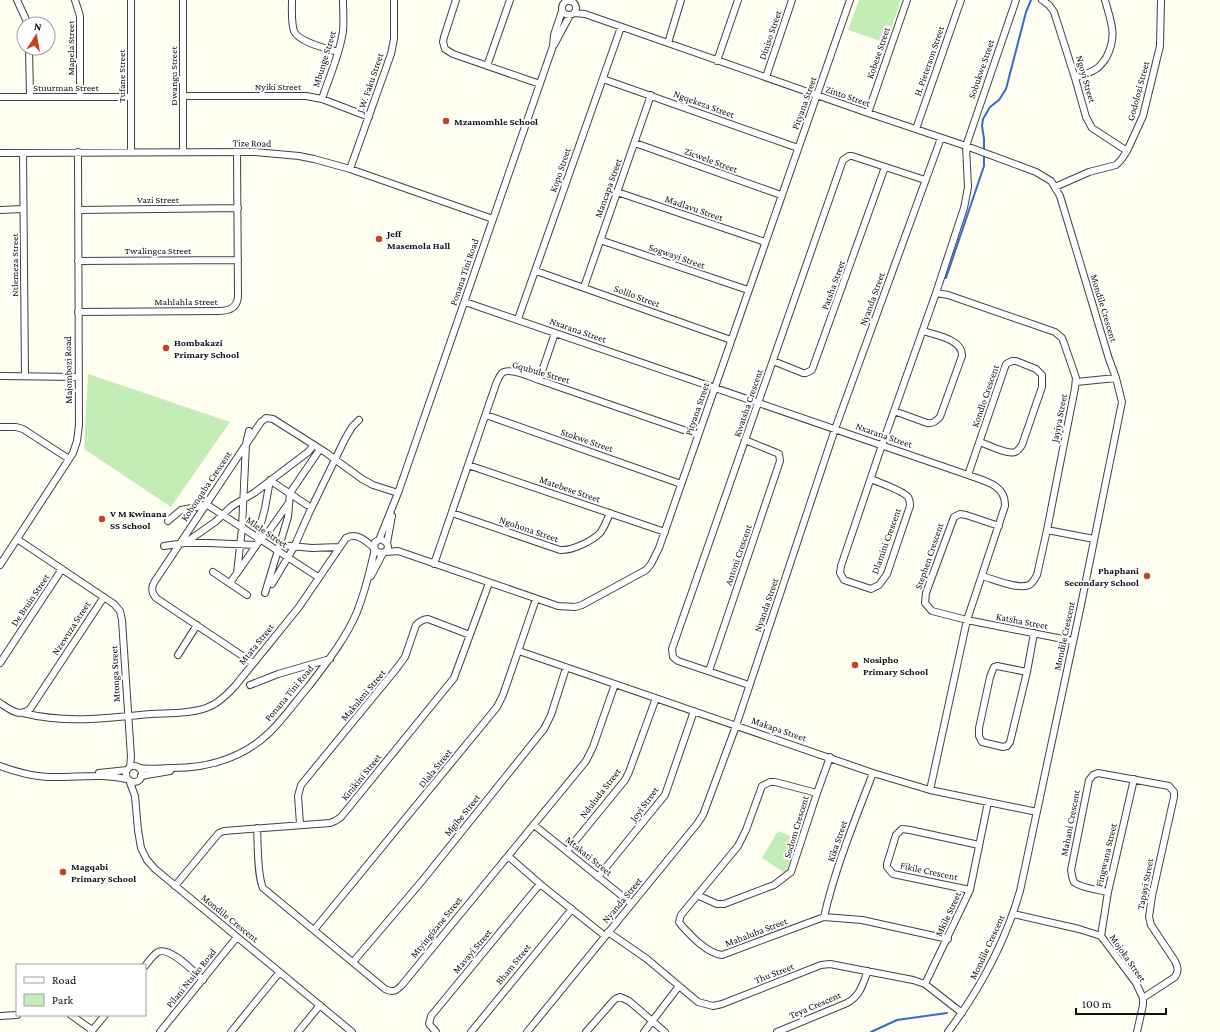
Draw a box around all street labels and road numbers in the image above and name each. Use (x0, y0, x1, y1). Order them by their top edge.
street label: Diniso Street (756, 8, 784, 61)
street label: Mapela Street (65, 20, 76, 76)
street label: H. Pieterson Street (912, 24, 946, 98)
street label: Kobese Street (864, 25, 892, 80)
street label: Mbunge Street (310, 29, 338, 89)
street label: Sobukwe Street (966, 37, 996, 100)
street label: Dwangu Street (168, 46, 179, 106)
street label: Tufane Street (116, 49, 127, 103)
street label: J.W. Faku Street (354, 51, 386, 115)
street label: Ngoyi Street (1074, 54, 1098, 105)
street label: Godolozi Street (1125, 59, 1151, 122)
street label: Pityana Street (789, 74, 819, 131)
street label: Nyiki Street (255, 81, 302, 92)
street label: Stuurman Street (33, 82, 99, 93)
street label: Zinto Street (824, 83, 873, 109)
street label: Ngqekeza Street (672, 88, 737, 120)
street label: Tize Road (232, 137, 272, 149)
street label: Zicwele Street (683, 145, 740, 175)
street label: Kopo Street (547, 146, 573, 194)
street label: Mancapa Street (592, 156, 624, 219)
street label: Madlavu Street (664, 193, 725, 223)
street label: Vazi Street (137, 194, 180, 205)
street label: Ntlemeza Street (9, 233, 20, 297)
street label: Ponana Tini Road (447, 236, 481, 307)
street label: Sogwayi Street (647, 241, 707, 271)
street label: Twalingca Street (125, 245, 192, 256)
street label: Patsha Street (819, 258, 847, 311)
street label: Nyanda Street (857, 270, 887, 327)
street label: Mondile Crescent (1088, 273, 1120, 344)
street label: Solilo Street (613, 283, 662, 310)
street label: Mahlahla Street (154, 296, 218, 307)
street label: Nxarana Street (548, 315, 608, 345)
street label: Majombozi Road (62, 335, 75, 404)
street label: Gqubule Street (511, 359, 572, 386)
street label: Kondlo Crescent (969, 363, 1001, 429)
street label: Kwatsha Crescent (731, 367, 765, 438)
street label: Pityana Street (683, 380, 711, 437)
street label: Jayiya Street (1049, 392, 1069, 444)
street label: Nxarana Street (854, 420, 914, 450)
street label: Stokwe Street (559, 426, 615, 454)
street label: Kobonqaba Crescent (178, 448, 234, 523)
street label: Matebese Street (538, 473, 603, 505)
street label: Dlamini Crescent (869, 506, 903, 575)
street label: Mlele Street (244, 514, 290, 550)
street label: Ngohona Street (498, 514, 561, 544)
street label: Stephen Crescent (913, 521, 946, 591)
street label: Antoni Crescent (722, 522, 754, 587)
street label: De Bruin Street (9, 571, 52, 628)
street label: Nyanda Street (752, 576, 781, 633)
street label: Nzewuza Street (50, 598, 93, 657)
street label: Mondile Crescent (1051, 600, 1077, 671)
street label: Katsha Street (995, 611, 1050, 632)
street label: Mtata Street (236, 621, 276, 667)
street label: Mtonga Street (108, 645, 122, 703)
street label: Ponana Tini Road (262, 662, 316, 723)
street label: Makuleni Street (338, 667, 388, 723)
street label: Makapa Street (750, 714, 809, 744)
street label: Dlala Street (416, 746, 454, 790)
street label: Kinikini Street (339, 751, 384, 803)
street label: Nduluda Street (577, 765, 623, 820)
street label: Joyi Street (627, 784, 661, 824)
street label: Mahani Crescent (1058, 788, 1082, 857)
street label: Mgibe Street (442, 791, 483, 838)
street label: Sodom Crescent (781, 794, 811, 859)
street label: Kika Street (825, 818, 849, 863)
street label: Fingwana Street (1093, 821, 1119, 888)
street label: Mtakati Street (563, 834, 615, 879)
street label: Tapayi Street (1135, 857, 1156, 911)
street label: Fikile Crescent (899, 860, 959, 883)
street label: Nyanda Street (600, 874, 645, 925)
street label: Mkile Street (933, 889, 963, 938)
street label: Mondile Crescent (199, 892, 261, 945)
street label: Mtyingizane Street (408, 894, 464, 960)
street label: Mondile Crescent (967, 912, 1007, 981)
street label: Mahaluba Street (723, 915, 789, 949)
street label: Mavayi Street (450, 926, 494, 975)
street label: Mojoka Street (1107, 932, 1149, 985)
street label: Bham Street (493, 941, 533, 986)
street label: Pilani Ntsiko Road (164, 946, 219, 1010)
street label: Thu Street (753, 960, 796, 986)
street label: Teya Crescent (787, 989, 843, 1021)

